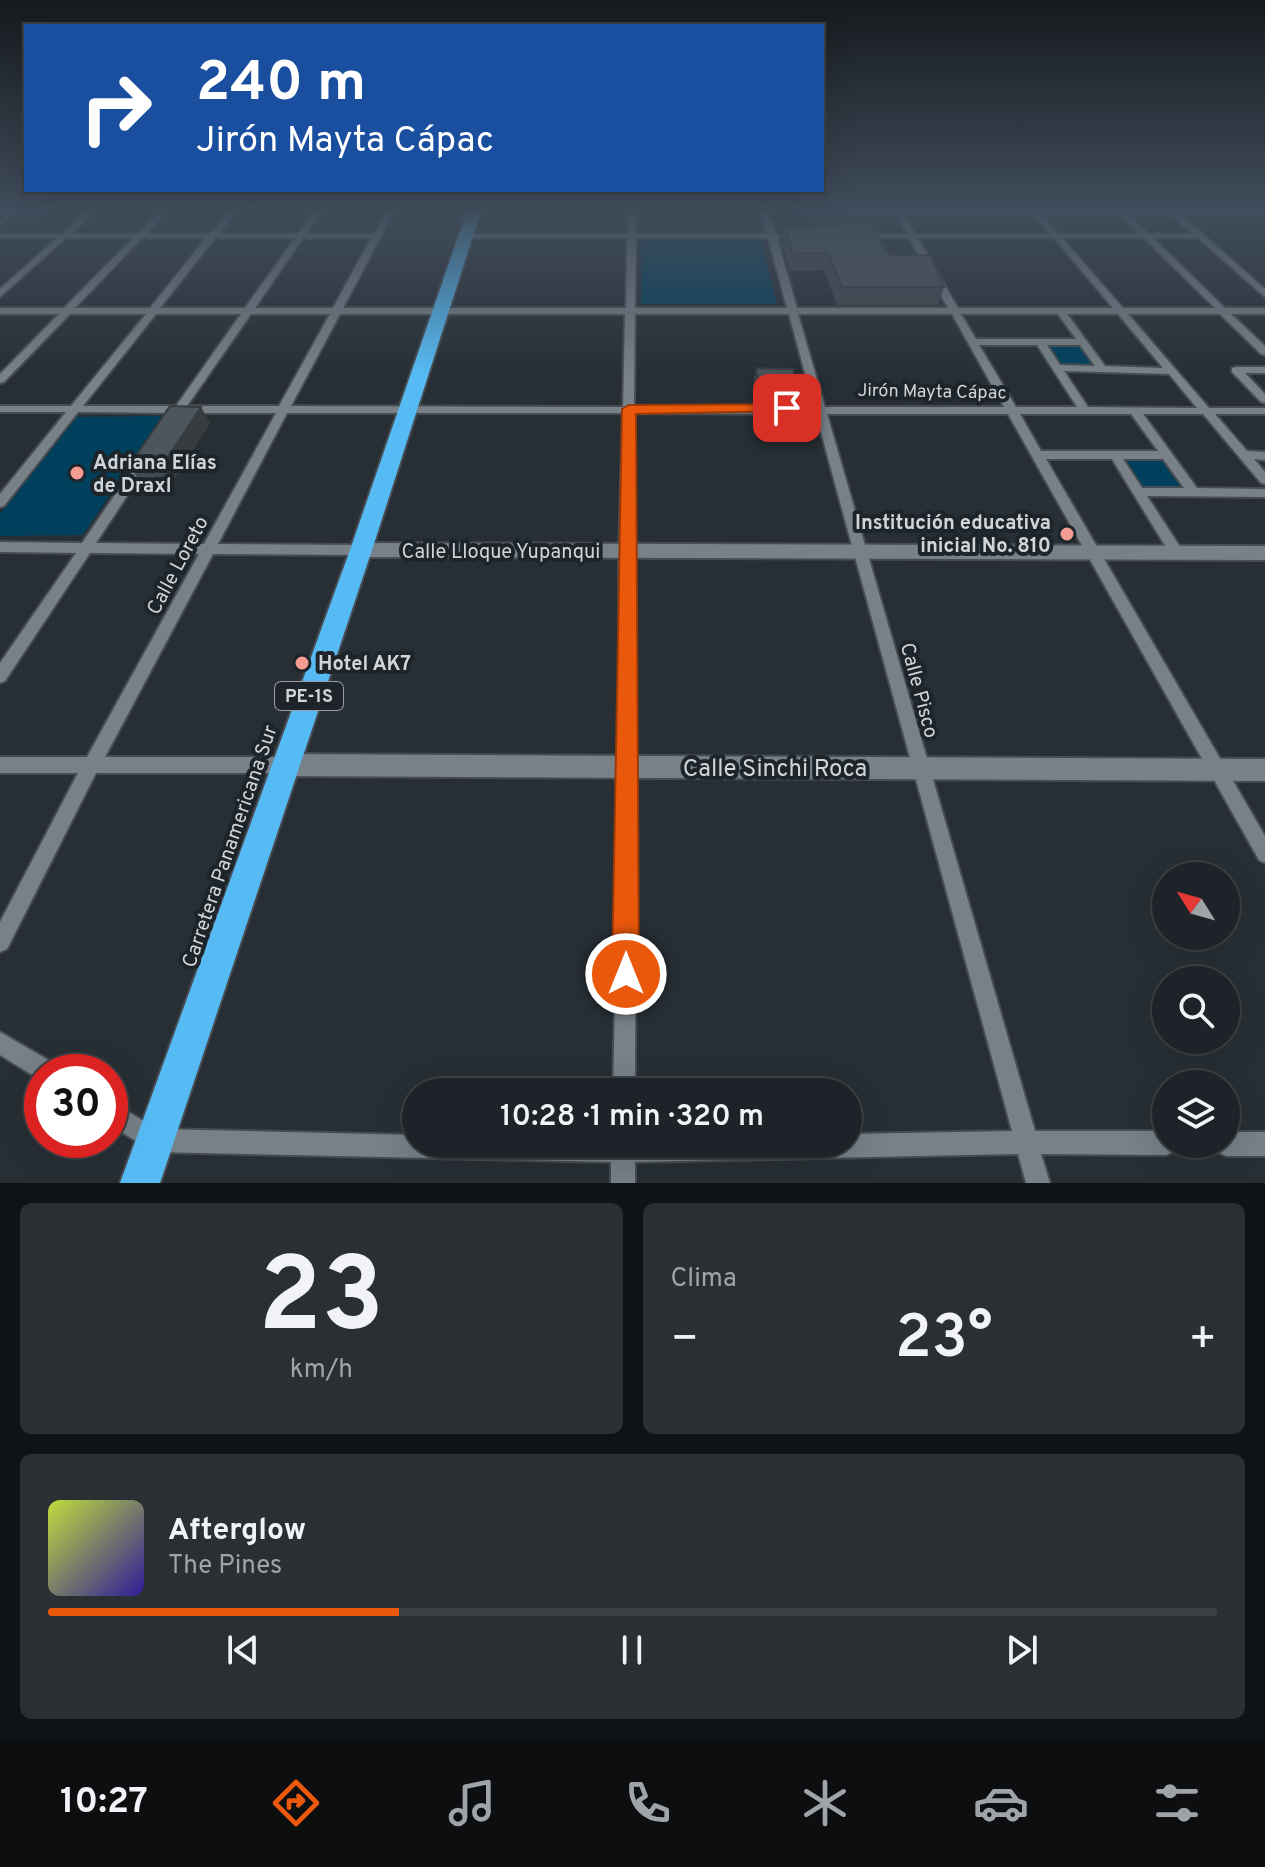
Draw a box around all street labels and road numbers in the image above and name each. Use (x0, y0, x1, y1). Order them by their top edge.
street label: Jirón Mayta Cápac (857, 380, 1007, 405)
street label: Calle Loreto (142, 512, 216, 620)
street label: Calle Lloque Yupanqui (402, 540, 600, 566)
street label: Calle Pisco (893, 640, 943, 741)
road number: PE-1S (275, 682, 343, 710)
street label: Carretera Panamericana Sur (177, 722, 285, 971)
street label: Calle Sinchi Roca (683, 755, 867, 785)

